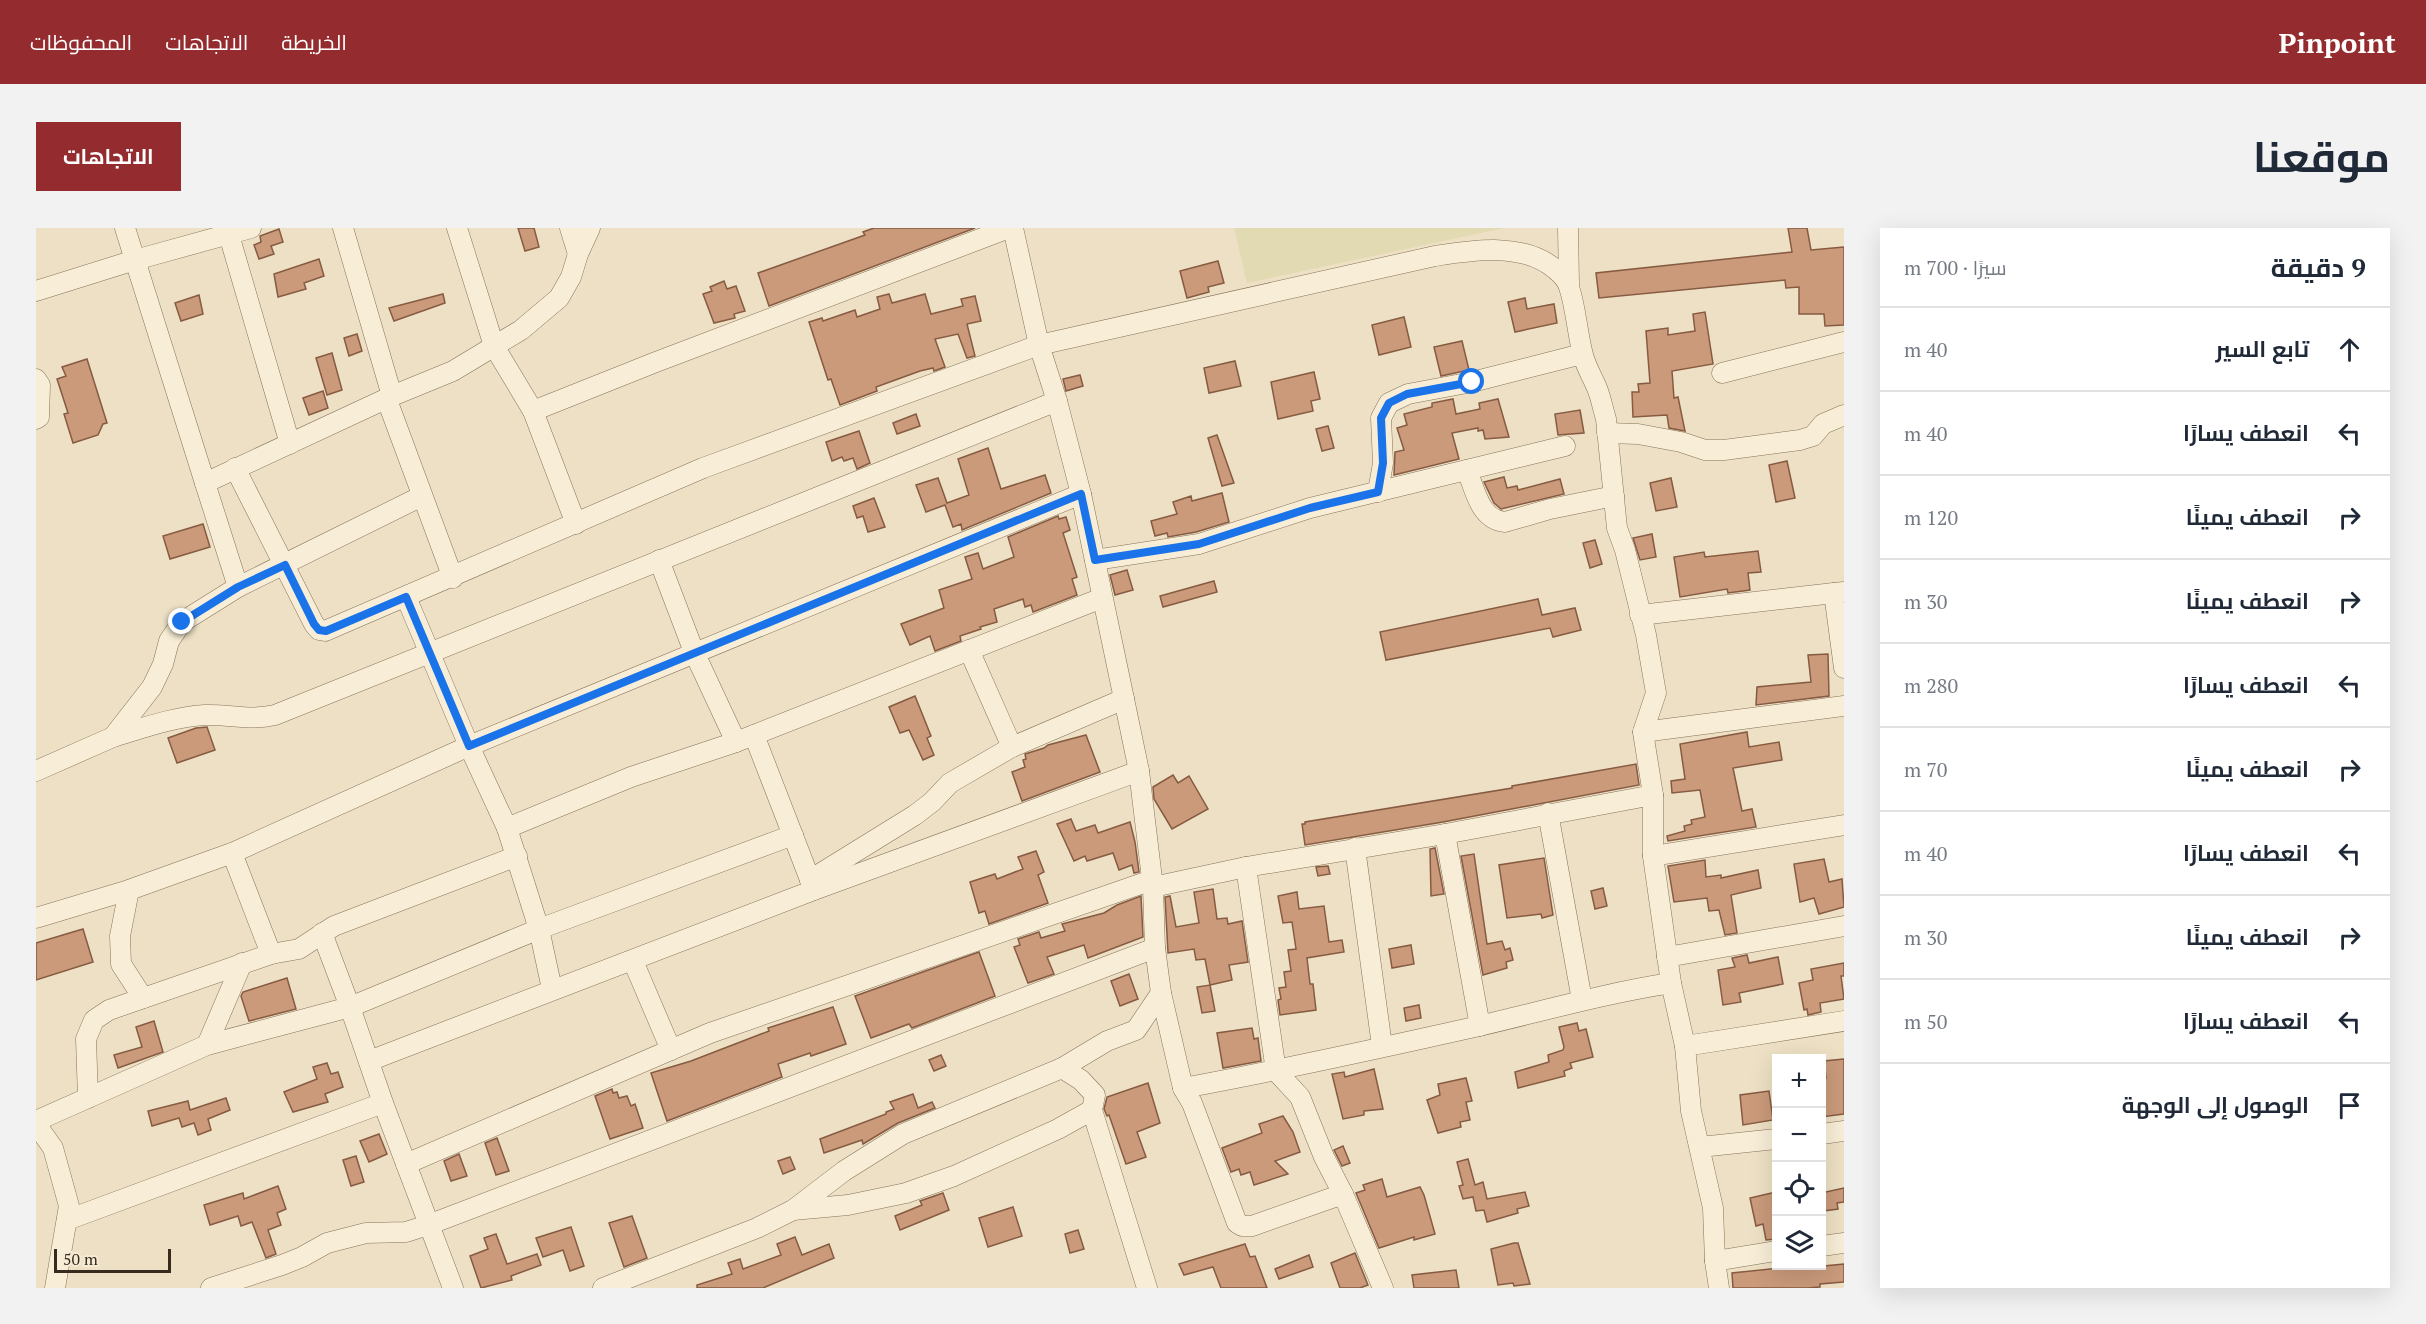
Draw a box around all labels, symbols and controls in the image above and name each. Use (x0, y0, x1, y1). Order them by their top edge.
text: Pinpoint (2279, 24, 2396, 61)
text: المحفوظات (30, 28, 132, 56)
text: الاتجاهات (165, 28, 248, 56)
text: الخريطة (281, 28, 347, 56)
button: الاتجاهات (36, 122, 181, 191)
text: موقعنا (2253, 128, 2390, 184)
text: 9 دقيقة (2271, 250, 2366, 284)
text: سيرًا · 700 m (1904, 254, 2006, 281)
icon: ahead (2333, 333, 2366, 366)
text: تابع السير (2216, 334, 2309, 363)
text: 40 m (1904, 336, 1947, 363)
route start (1458, 368, 1484, 394)
icon: left (2333, 417, 2366, 450)
text: انعطف يسارًا (2183, 418, 2309, 447)
text: 40 m (1904, 420, 1947, 447)
icon: right (2333, 501, 2366, 534)
text: انعطف يمينًا (2186, 502, 2309, 531)
text: 120 m (1904, 504, 1958, 531)
icon: right (2333, 585, 2366, 618)
text: انعطف يمينًا (2186, 586, 2309, 615)
text: 30 m (1904, 588, 1947, 615)
route end (168, 608, 194, 634)
icon: left (2333, 669, 2366, 702)
text: انعطف يسارًا (2183, 670, 2309, 699)
text: 280 m (1904, 672, 1958, 699)
icon: right (2333, 753, 2366, 786)
text: انعطف يمينًا (2186, 754, 2309, 783)
text: 70 m (1904, 756, 1947, 783)
icon: left (2333, 837, 2366, 870)
text: انعطف يسارًا (2183, 838, 2309, 867)
text: 40 m (1904, 840, 1947, 867)
icon: right (2333, 921, 2366, 954)
text: انعطف يمينًا (2186, 922, 2309, 951)
text: 30 m (1904, 924, 1947, 951)
icon: left (2333, 1005, 2366, 1038)
text: انعطف يسارًا (2183, 1006, 2309, 1035)
text: 50 m (1904, 1008, 1947, 1035)
map controls (1772, 1054, 1826, 1270)
button: + (1772, 1054, 1826, 1108)
icon: arrive (2333, 1089, 2366, 1122)
text: الوصول إلى الوجهة (2122, 1090, 2309, 1119)
button: − (1772, 1108, 1826, 1162)
button: locate (1772, 1162, 1826, 1216)
button: layers (1772, 1216, 1826, 1270)
scale bar (54, 1246, 171, 1274)
text: 50 m (63, 1248, 98, 1270)

